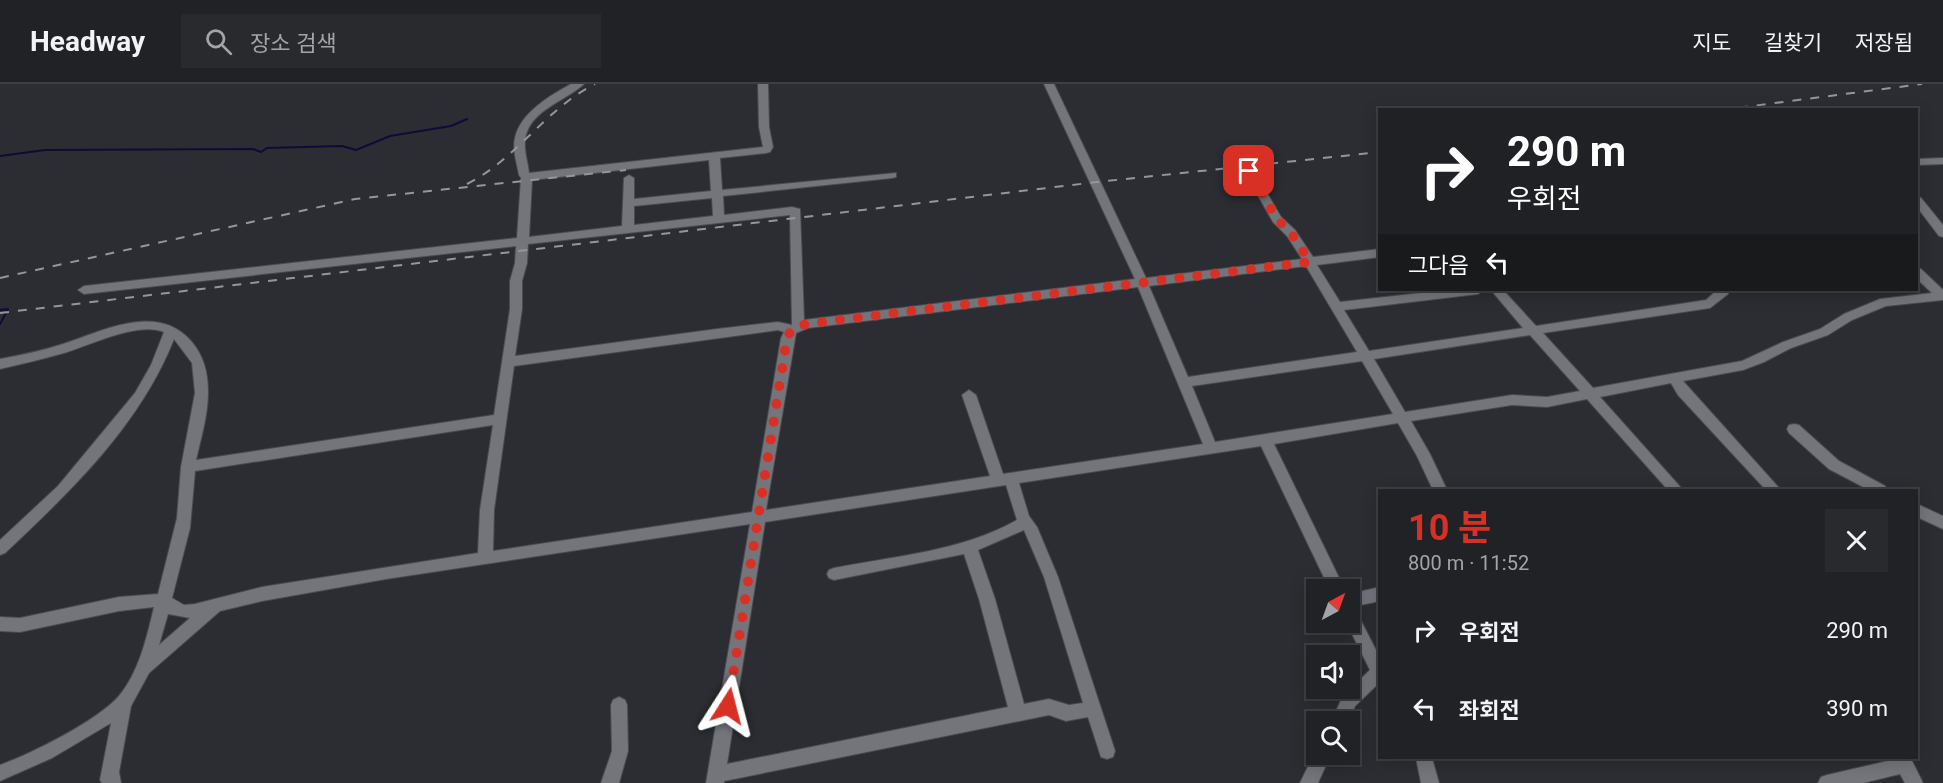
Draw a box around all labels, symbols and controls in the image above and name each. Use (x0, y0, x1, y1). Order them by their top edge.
search box (181, 14, 601, 68)
text: Headway (30, 25, 145, 58)
icon: search (202, 25, 235, 58)
text: 장소 검색 (250, 31, 337, 56)
text: 지도 (1692, 31, 1731, 55)
text: 길찾기 (1764, 31, 1822, 55)
text: 저장됨 (1855, 31, 1913, 55)
text: 290 m (1507, 127, 1626, 176)
icon: right (1408, 132, 1486, 210)
pin (1223, 145, 1274, 196)
icon: arrive (1232, 154, 1265, 187)
text: 우회전 (1507, 183, 1582, 215)
icon: left (1481, 246, 1514, 279)
text: 그다음 (1408, 253, 1469, 278)
text: 10 분 (1408, 507, 1491, 549)
button: close (1825, 509, 1888, 572)
text: 800 m · 11:52 (1408, 551, 1529, 575)
north arrow (1306, 579, 1360, 633)
map controls (1306, 579, 1360, 765)
icon: right (1408, 614, 1441, 647)
text: 290 m (1826, 618, 1888, 643)
text: 우회전 (1459, 620, 1520, 645)
button: sound (1306, 645, 1360, 699)
position arrow (696, 674, 760, 738)
icon: left (1408, 692, 1441, 725)
text: 390 m (1826, 696, 1888, 721)
text: 좌회전 (1459, 698, 1520, 723)
button: search (1306, 711, 1360, 765)

